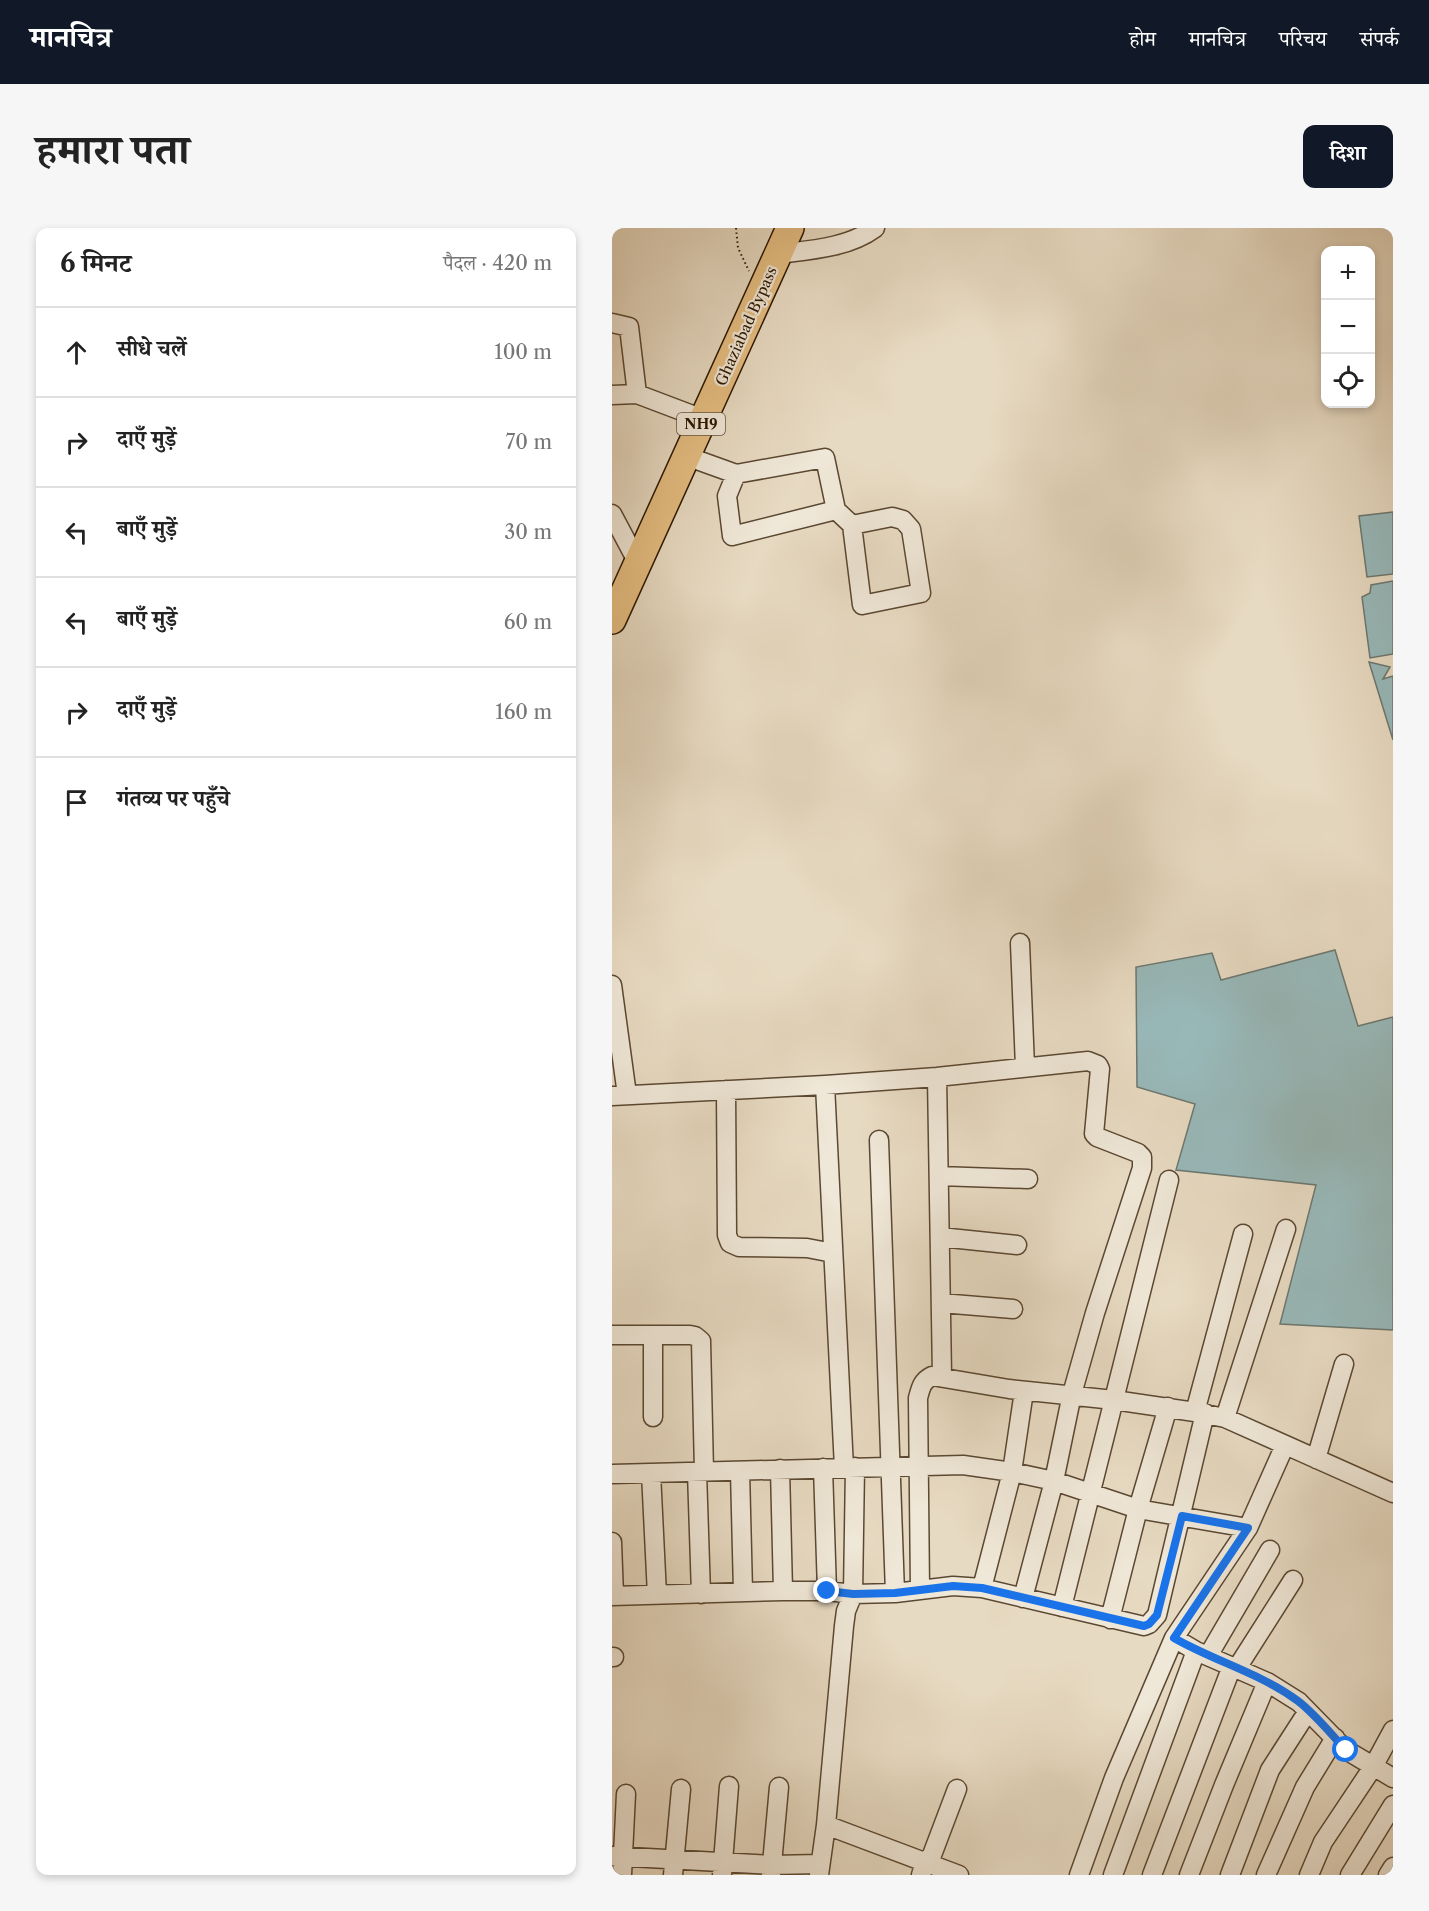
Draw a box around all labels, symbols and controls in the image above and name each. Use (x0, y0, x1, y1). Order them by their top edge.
text: मानचित्र (30, 20, 112, 54)
text: होम (1129, 26, 1156, 51)
text: मानचित्र (1189, 26, 1246, 51)
text: परिचय (1279, 26, 1327, 51)
text: संपर्क (1360, 26, 1399, 51)
text: हमारा पता (36, 123, 189, 175)
button: दिशा (1303, 125, 1393, 188)
map controls (1321, 246, 1375, 408)
button: + (1321, 246, 1375, 300)
text: 6 मिनट (60, 247, 131, 279)
text: पैदल · 420 m (443, 251, 552, 275)
street label: Ghaziabad Bypass (711, 263, 781, 389)
button: − (1321, 300, 1375, 354)
text: सीधे चलें (117, 335, 186, 362)
icon: ahead (60, 336, 93, 369)
text: 100 m (494, 340, 552, 364)
button: locate (1321, 354, 1375, 408)
road number: NH9 (677, 413, 725, 435)
text: दाएँ मुड़ें (117, 425, 176, 452)
icon: right (60, 426, 93, 459)
text: 70 m (506, 430, 552, 454)
text: बाएँ मुड़ें (117, 515, 177, 542)
icon: left (60, 516, 93, 549)
text: 30 m (504, 520, 552, 544)
text: बाएँ मुड़ें (117, 605, 177, 632)
icon: left (60, 606, 93, 639)
text: 60 m (504, 610, 552, 634)
text: दाएँ मुड़ें (117, 695, 176, 722)
icon: right (60, 696, 93, 729)
text: 160 m (495, 700, 552, 724)
text: गंतव्य पर पहुँचे (117, 785, 230, 812)
icon: arrive (60, 786, 93, 819)
route end (813, 1577, 839, 1603)
route start (1332, 1736, 1358, 1762)

